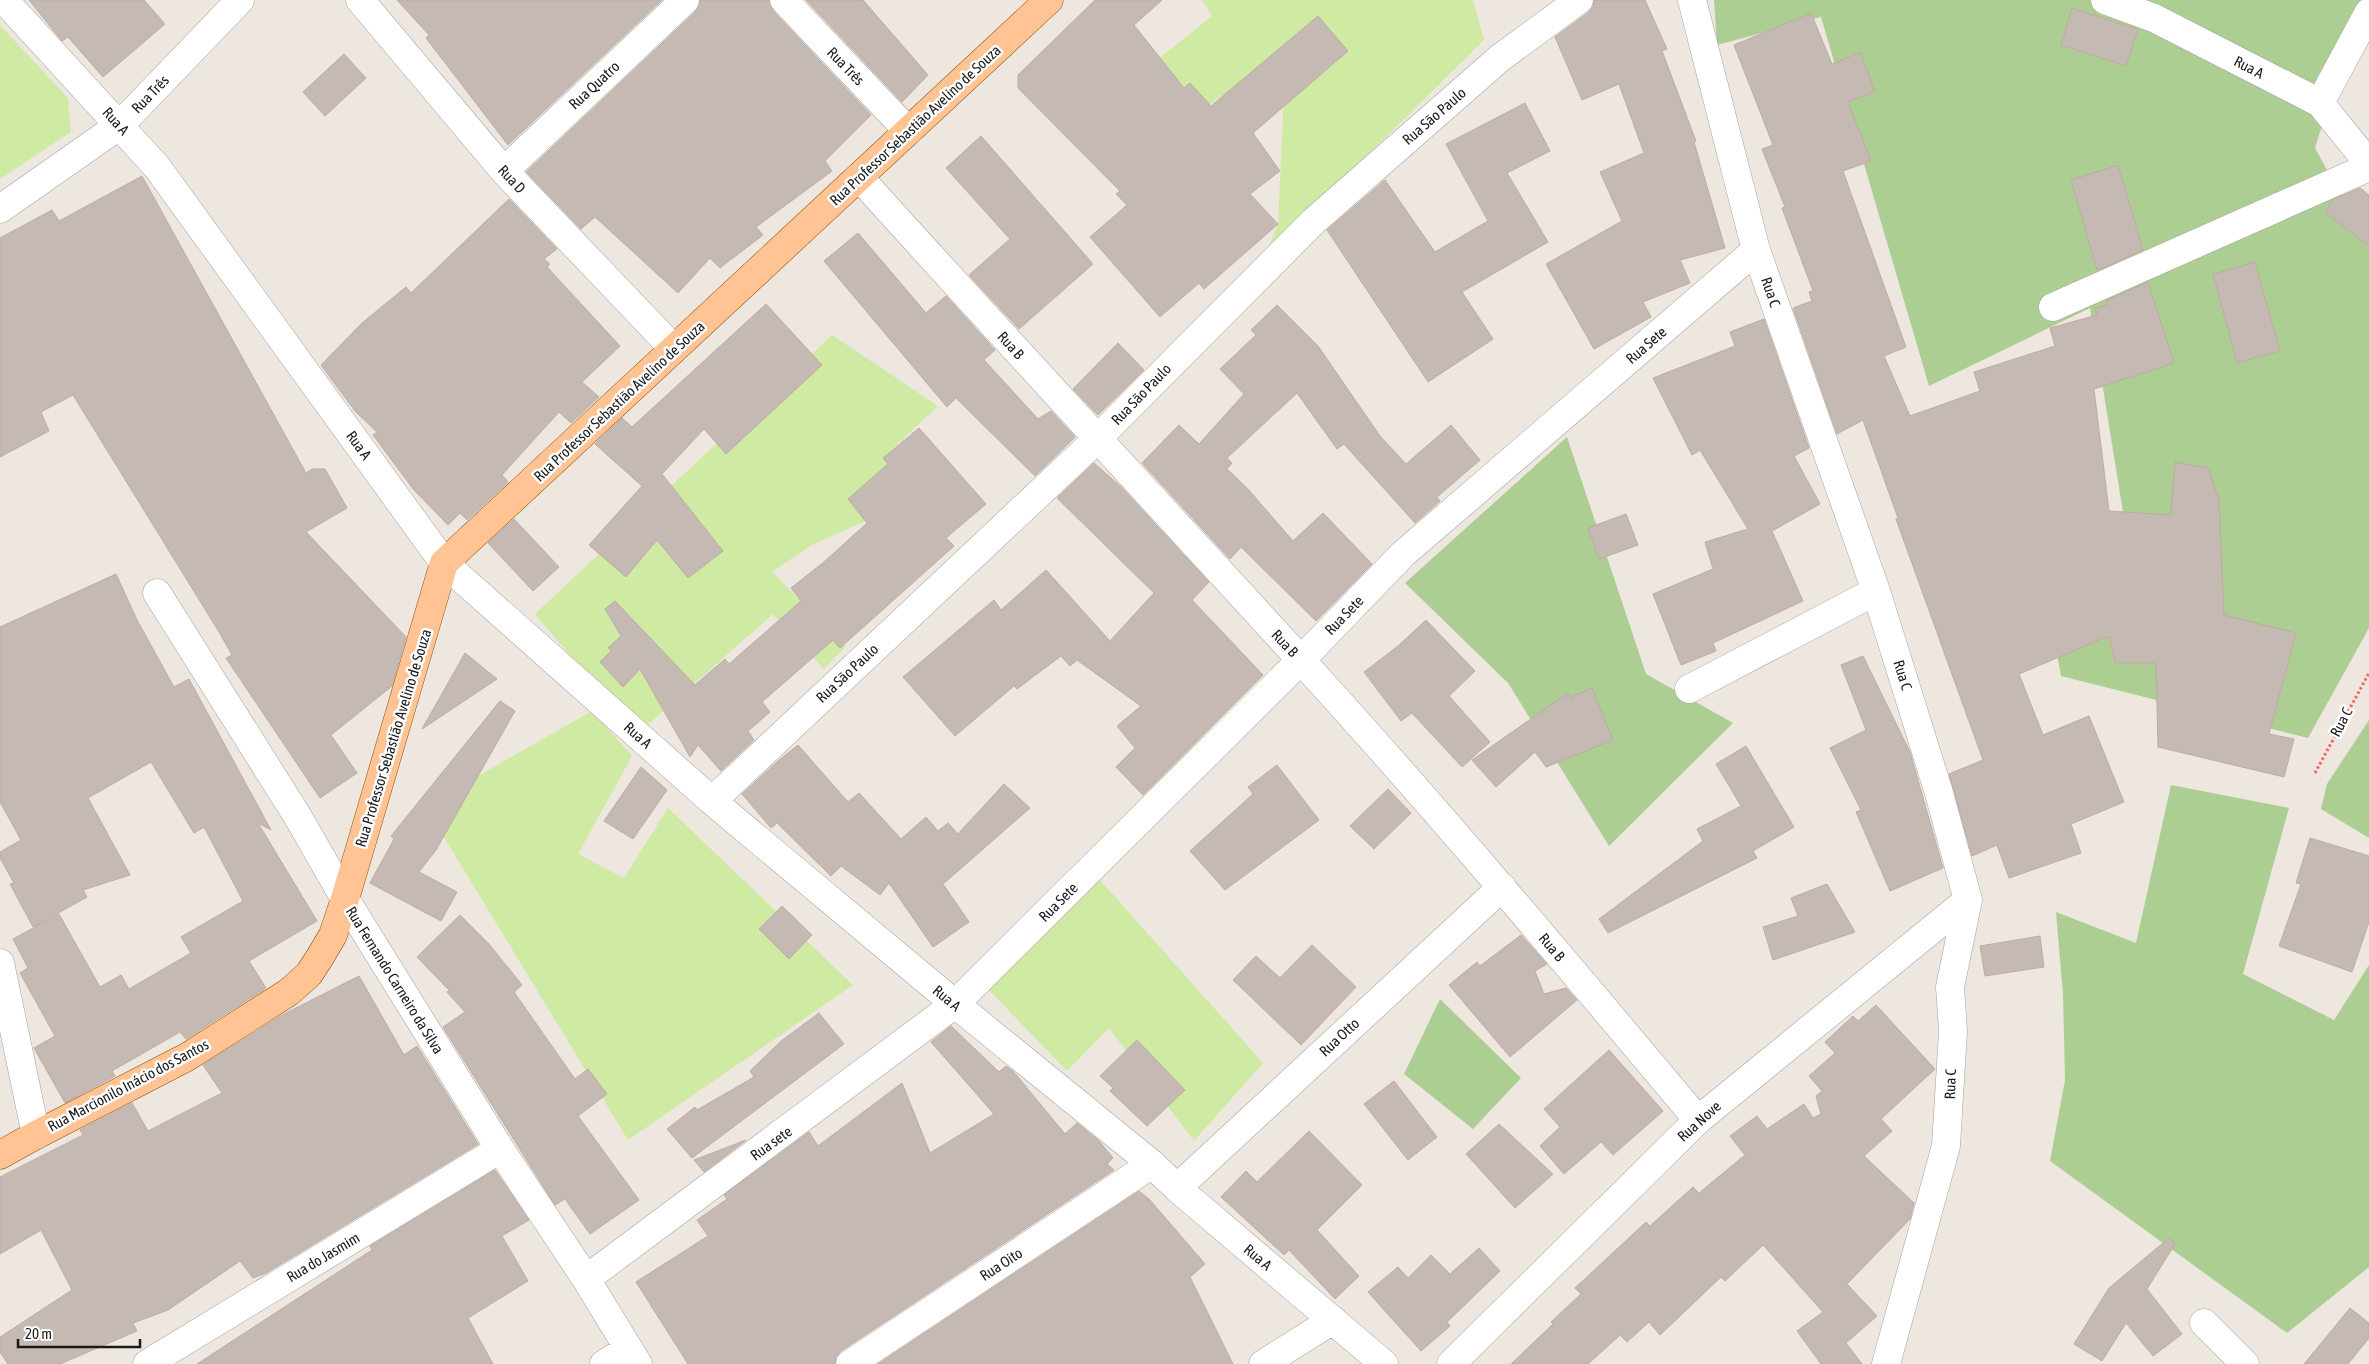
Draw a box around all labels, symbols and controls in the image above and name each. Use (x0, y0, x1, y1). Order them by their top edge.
street label: Rua Professor Sebastião Avelino de Souza (826, 41, 1004, 209)
street label: Rua Três (824, 44, 868, 88)
street label: Rua A (2231, 52, 2267, 82)
street label: Rua Quatro (565, 57, 623, 113)
street label: Rua Três (128, 72, 172, 116)
street label: Rua São Paulo (1399, 84, 1469, 148)
street label: Rua A (99, 104, 133, 139)
street label: Rua D (495, 161, 529, 197)
street label: Rua C (1758, 275, 1784, 309)
street label: Rua Professor Sebastião Avelino de Souza (530, 317, 708, 485)
street label: Rua Sete (1622, 323, 1670, 367)
street label: Rua B (994, 328, 1028, 362)
street label: Rua São Paulo (1108, 360, 1174, 428)
street label: Rua A (343, 427, 375, 463)
street label: Rua Sete (1321, 592, 1367, 638)
street label: Rua B (1268, 626, 1302, 660)
street label: Rua Professor Sebastião Avelino de Souza (352, 627, 434, 849)
street label: Rua São Paulo (813, 640, 881, 706)
street label: Rua C (1890, 658, 1916, 692)
street label: Rua C (2326, 704, 2356, 739)
street label: Rua A (621, 718, 656, 752)
street label: Rua Sete (1035, 879, 1081, 925)
street label: Rua Fernando Carneiro da Silva (343, 903, 447, 1057)
street label: Rua B (1536, 930, 1568, 964)
street label: Rua A (930, 981, 965, 1015)
street label: Rua Otto (1316, 1014, 1362, 1060)
street label: Rua Marcionilo Inácio dos Santos (45, 1035, 211, 1135)
street label: Rua C (1941, 1068, 1959, 1100)
street label: Rua Nove (1674, 1097, 1724, 1145)
street label: Rua sete (747, 1122, 795, 1164)
street label: Rua do Jasmim (283, 1229, 363, 1285)
street label: Rua A (1241, 1240, 1276, 1274)
street label: Rua Oito (977, 1244, 1025, 1284)
scale bar (18, 1316, 140, 1348)
text: 20 m (25, 1325, 52, 1342)

